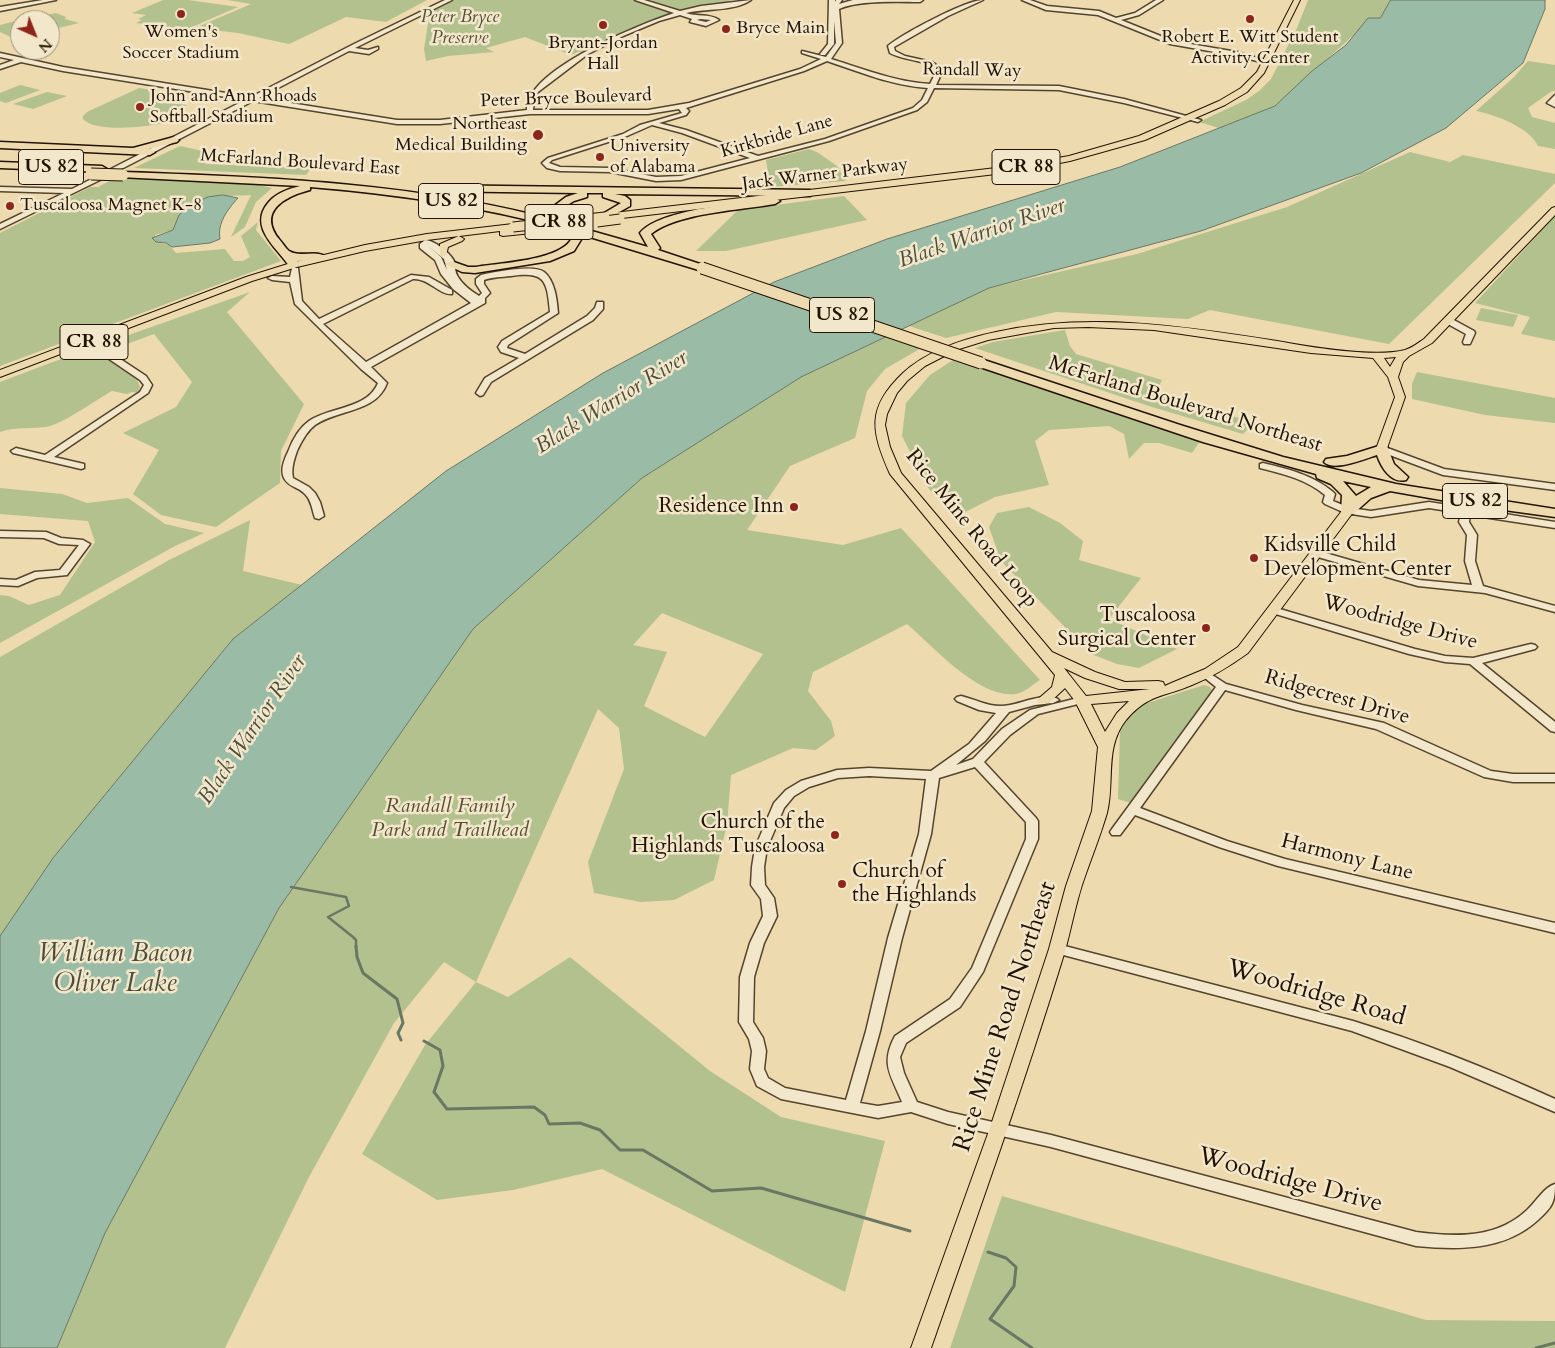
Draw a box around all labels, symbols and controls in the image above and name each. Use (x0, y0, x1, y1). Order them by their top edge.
park label: Peter Bryce Preserve (421, 7, 499, 50)
marker: Women's Soccer Stadium (175, 8, 187, 20)
north arrow (10, 10, 60, 60)
marker: Robert E. Witt Student Activity Center (1244, 13, 1256, 25)
place label: Bryce Main (736, 18, 826, 40)
marker: Bryant-Jordan Hall (597, 19, 609, 31)
place label: Women's Soccer Stadium (123, 22, 239, 64)
marker: Bryce Main (720, 23, 732, 35)
place label: Robert E. Witt Student Activity Center (1161, 27, 1339, 70)
place label: Bryant-Jordan Hall (548, 33, 658, 76)
text: N (34, 34, 56, 56)
street label: Randall Way (922, 59, 1022, 83)
street label: Peter Bryce Boulevard (480, 85, 652, 113)
place label: John and Ann Rhoads Softball Stadium (150, 86, 317, 128)
marker: John and Ann Rhoads Softball Stadium (134, 101, 146, 113)
street label: Kirkbride Lane (718, 111, 836, 163)
place label: Northeast Medical Building (395, 114, 527, 156)
marker: Northeast Medical Building (531, 128, 545, 142)
place label: University of Alabama (610, 136, 696, 178)
street label: McFarland Boulevard East (200, 145, 400, 181)
road number: US 82 (18, 150, 84, 184)
road number: CR 88 (992, 150, 1060, 184)
marker: University of Alabama (594, 151, 606, 163)
street label: Jack Warner Parkway (741, 154, 909, 196)
road number: US 82 (418, 184, 484, 218)
water label: Black Warrior River (895, 193, 1069, 275)
place label: Tuscaloosa Magnet K-8 (20, 195, 202, 217)
marker: Tuscaloosa Magnet K-8 (4, 200, 16, 212)
road number: CR 88 (525, 204, 593, 240)
road number: US 82 (810, 298, 874, 332)
road number: CR 88 (60, 324, 128, 360)
water label: Black Warrior River (531, 345, 693, 461)
street label: McFarland Boulevard Northeast (1045, 351, 1325, 459)
street label: Rice Mine Road Loop (899, 445, 1043, 613)
road number: US 82 (1442, 484, 1508, 518)
place label: Residence Inn (659, 494, 784, 520)
marker: Residence Inn (788, 501, 800, 513)
place label: Kidsville Child Development Center (1264, 533, 1451, 583)
marker: Kidsville Child Development Center (1248, 552, 1260, 564)
street label: Woodridge Drive (1320, 590, 1480, 656)
place label: Tuscaloosa Surgical Center (1058, 603, 1196, 653)
marker: Tuscaloosa Surgical Center (1200, 622, 1212, 634)
water label: Black Warrior River (193, 650, 313, 810)
street label: Ridgecrest Drive (1262, 665, 1412, 731)
park label: Randall Family Park and Trailhead (371, 794, 529, 844)
place label: Church of the Highlands Tuscaloosa (631, 810, 825, 860)
marker: Church of the Highlands Tuscaloosa (829, 829, 841, 841)
street label: Harmony Lane (1278, 829, 1416, 887)
place label: Church of the Highlands (852, 859, 977, 909)
marker: Church of the Highlands (836, 878, 848, 890)
street label: Rice Mine Road Northeast (948, 878, 1064, 1156)
water label: William Bacon Oliver Lake (38, 939, 192, 1000)
street label: Woodridge Road (1223, 954, 1409, 1034)
street label: Woodridge Drive (1194, 1142, 1386, 1220)

